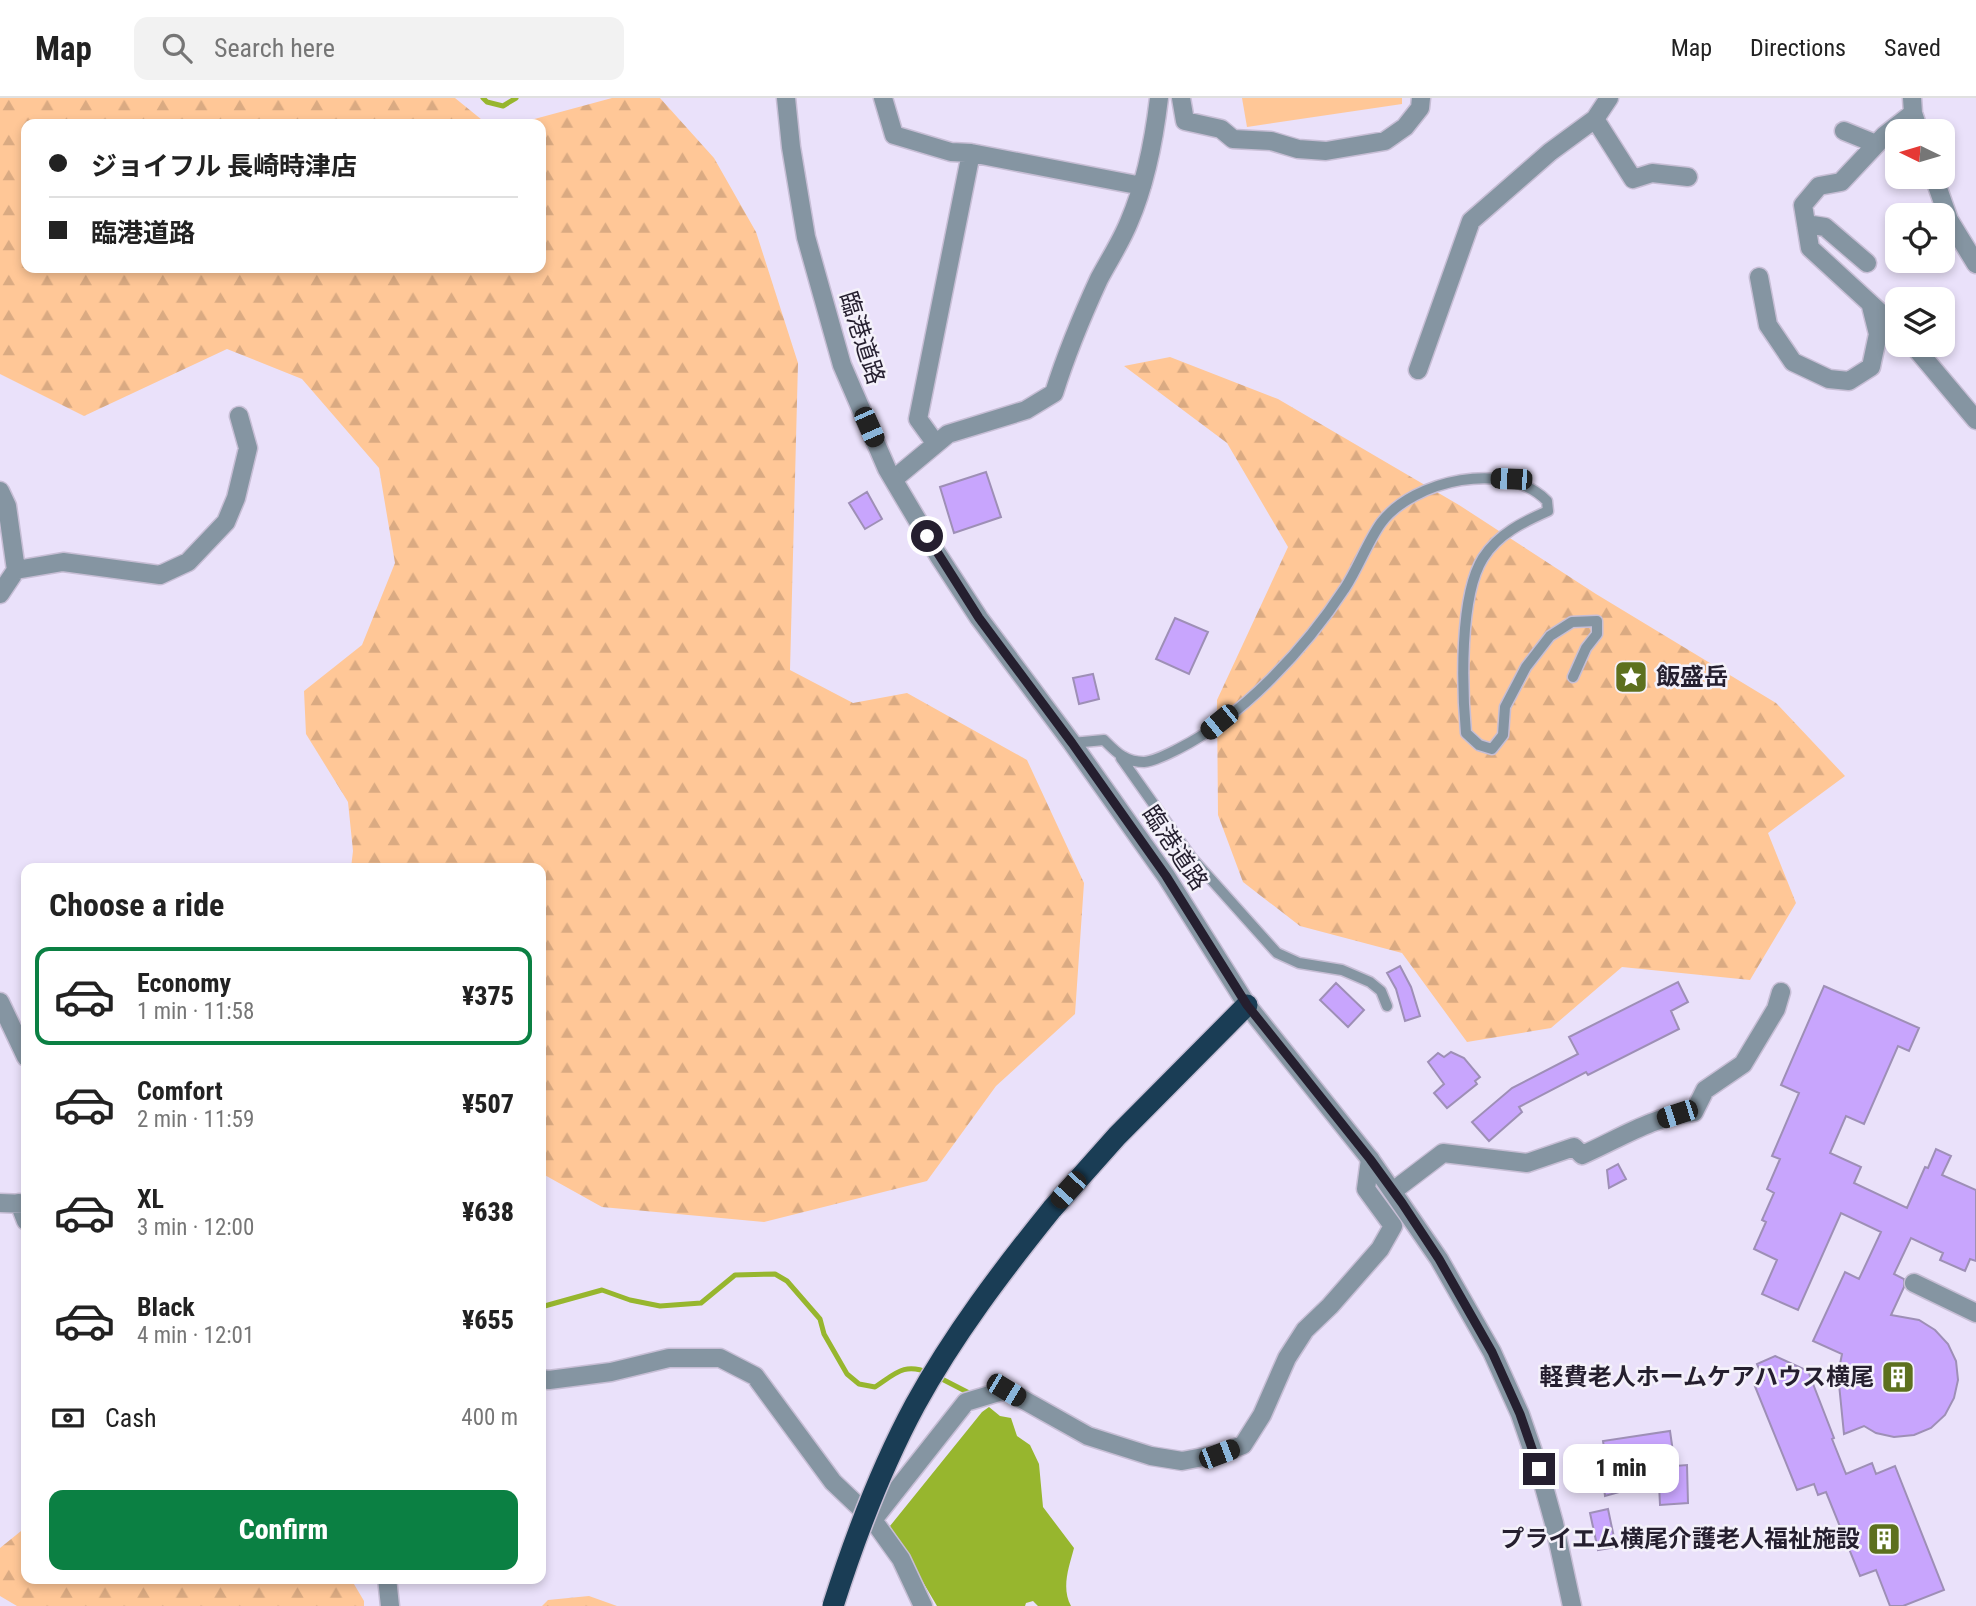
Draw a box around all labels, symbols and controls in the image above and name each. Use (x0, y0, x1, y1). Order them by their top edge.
search box (134, 17, 624, 80)
text: Map (35, 29, 92, 68)
icon: search (158, 29, 196, 67)
text: Search here (214, 33, 335, 63)
text: Map (1671, 34, 1712, 62)
text: Directions (1750, 34, 1846, 62)
text: Saved (1884, 34, 1941, 62)
north arrow (1885, 119, 1955, 189)
map controls (1885, 119, 1955, 357)
text: ジョイフル 長崎時津店 (91, 151, 357, 181)
button: locate (1885, 203, 1955, 273)
text: 臨港道路 (91, 218, 195, 248)
button: layers (1885, 287, 1955, 357)
street label: 臨港道路 (834, 288, 890, 388)
car (851, 404, 888, 450)
car (1490, 468, 1533, 490)
route start (911, 520, 943, 552)
place icon: 飯盛岳 (1612, 658, 1650, 696)
place label: 飯盛岳 (1656, 663, 1728, 691)
car (1197, 701, 1242, 743)
street label: 臨港道路 (1137, 800, 1213, 896)
text: Choose a ride (49, 886, 224, 924)
icon: car (53, 965, 116, 1028)
text: Economy (137, 968, 231, 998)
text: ¥375 (462, 981, 514, 1011)
text: 1 min · 11:58 (137, 998, 254, 1025)
icon: car (53, 1073, 116, 1136)
text: Comfort (137, 1076, 223, 1106)
text: ¥507 (462, 1089, 514, 1119)
car (1654, 1098, 1701, 1130)
text: 2 min · 11:59 (137, 1106, 254, 1133)
car (1047, 1167, 1090, 1213)
icon: car (53, 1181, 116, 1244)
text: XL (137, 1184, 164, 1214)
text: ¥638 (462, 1197, 514, 1227)
text: 3 min · 12:00 (137, 1214, 254, 1241)
icon: car (53, 1289, 116, 1352)
text: Black (137, 1292, 195, 1322)
text: ¥655 (462, 1305, 514, 1335)
text: 4 min · 12:01 (137, 1322, 254, 1349)
building icon: 軽費老人ホームケアハウス横尾 (1879, 1358, 1917, 1396)
place label: 軽費老人ホームケアハウス横尾 (1540, 1363, 1874, 1391)
car (983, 1370, 1030, 1410)
icon: cash (49, 1399, 87, 1437)
text: Cash (105, 1403, 157, 1433)
text: 400 m (461, 1404, 518, 1431)
car (1196, 1437, 1243, 1471)
callout: 1 min (1564, 1444, 1679, 1494)
route end (1523, 1453, 1555, 1485)
text: 1 min (1595, 1455, 1647, 1482)
button: Confirm (49, 1490, 518, 1570)
building icon: プライエム横尾介護老人福祉施設 (1865, 1520, 1903, 1558)
place label: プライエム横尾介護老人福祉施設 (1500, 1525, 1860, 1553)

